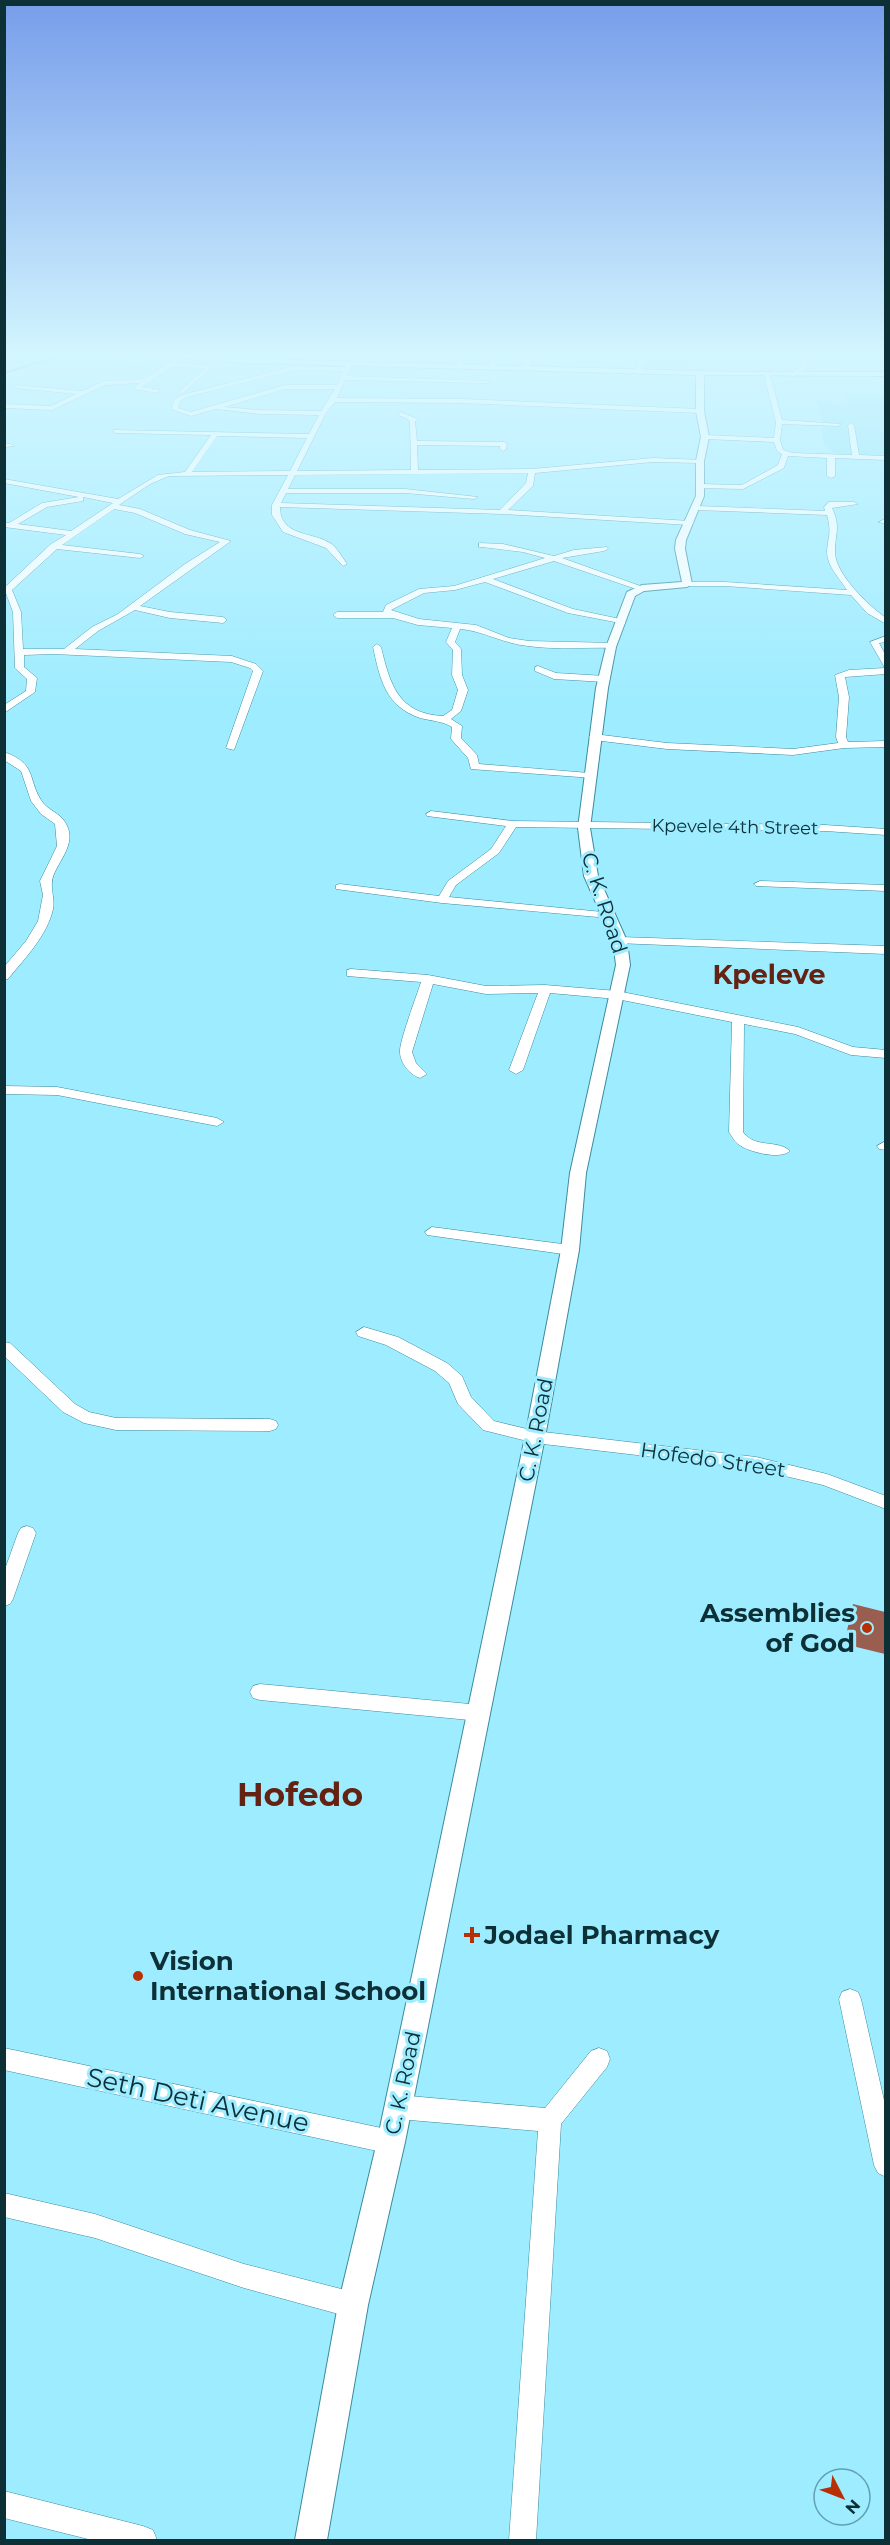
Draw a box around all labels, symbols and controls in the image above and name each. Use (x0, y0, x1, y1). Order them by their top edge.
street label: Kpevele 4th Street (651, 815, 819, 839)
street label: C. K. Road (576, 849, 633, 957)
district label: Kpeleve (712, 958, 826, 991)
street label: C. K. Road (513, 1376, 558, 1484)
street label: Hofedo Street (639, 1437, 787, 1482)
place label: Assemblies of God (699, 1597, 855, 1659)
marker: Assemblies of God (860, 1621, 874, 1635)
district label: Hofedo (237, 1774, 363, 1814)
place label: Jodael Pharmacy (483, 1919, 720, 1951)
marker: Jodael Pharmacy (465, 1928, 479, 1942)
place label: Vision International School (149, 1945, 426, 2007)
marker: Vision International School (131, 1969, 145, 1983)
street label: C. K. Road (379, 2029, 426, 2137)
street label: Seth Deti Avenue (84, 2061, 312, 2139)
north arrow (812, 2467, 872, 2527)
text: N (841, 2496, 864, 2518)

